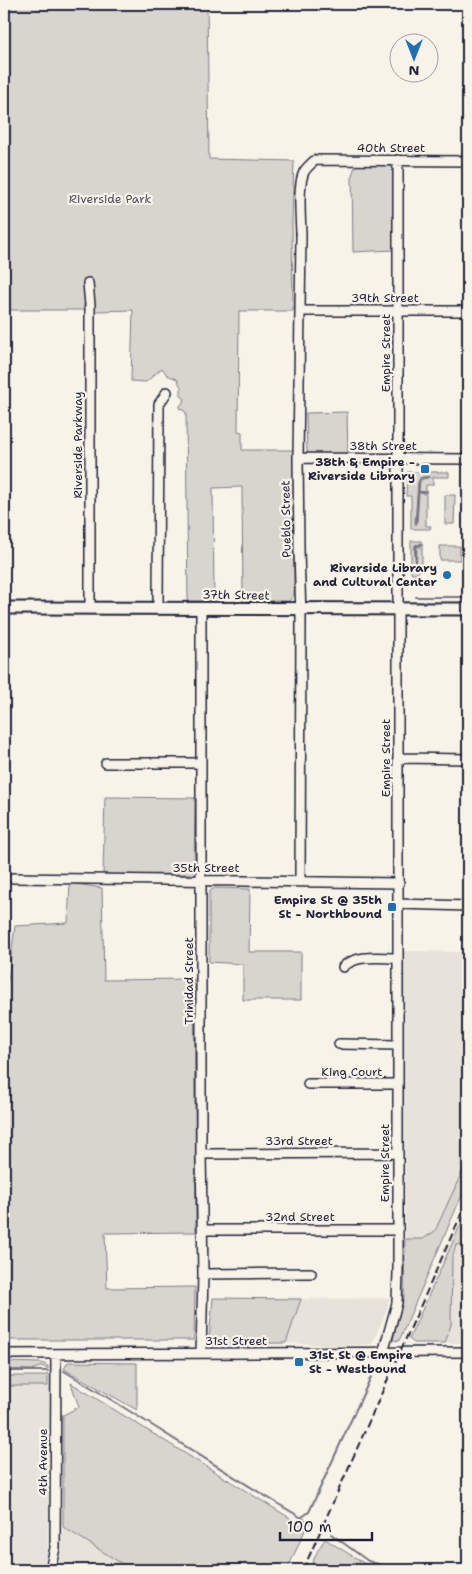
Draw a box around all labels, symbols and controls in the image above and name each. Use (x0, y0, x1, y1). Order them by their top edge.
north arrow (390, 32, 440, 82)
text: N (408, 62, 420, 80)
street label: 40th Street (357, 140, 425, 156)
park label: Riverside Park (69, 191, 151, 207)
street label: 39th Street (351, 290, 419, 306)
street label: Empire Street (378, 314, 394, 392)
street label: Riverside Parkway (70, 391, 86, 498)
street label: 38th Street (349, 438, 417, 454)
place label: 38th & Empire - Riverside Library (308, 454, 415, 484)
marker: 38th & Empire - Riverside Library (419, 463, 431, 475)
street label: Pueblo Street (277, 480, 295, 558)
place label: Riverside Library and Cultural Center (313, 560, 438, 590)
marker: Riverside Library and Cultural Center (441, 569, 453, 581)
street label: 37th Street (202, 586, 270, 604)
street label: Empire Street (378, 719, 394, 797)
street label: 35th Street (172, 860, 240, 876)
place label: Empire St @ 35th St - Northbound (274, 892, 382, 922)
marker: Empire St @ 35th St - Northbound (386, 901, 398, 913)
street label: Trinidad Street (181, 937, 197, 1025)
street label: King Court (321, 1064, 383, 1080)
street label: Empire Street (377, 1124, 393, 1202)
street label: 33rd Street (265, 1133, 333, 1149)
street label: 32nd Street (265, 1209, 335, 1225)
street label: 31st Street (205, 1333, 267, 1349)
place label: 31st St @ Empire St - Westbound (309, 1347, 413, 1377)
marker: 31st St @ Empire St - Westbound (293, 1356, 305, 1368)
street label: 4th Avenue (35, 1428, 51, 1496)
scale bar (280, 1509, 372, 1541)
text: 100 m (287, 1517, 332, 1537)

